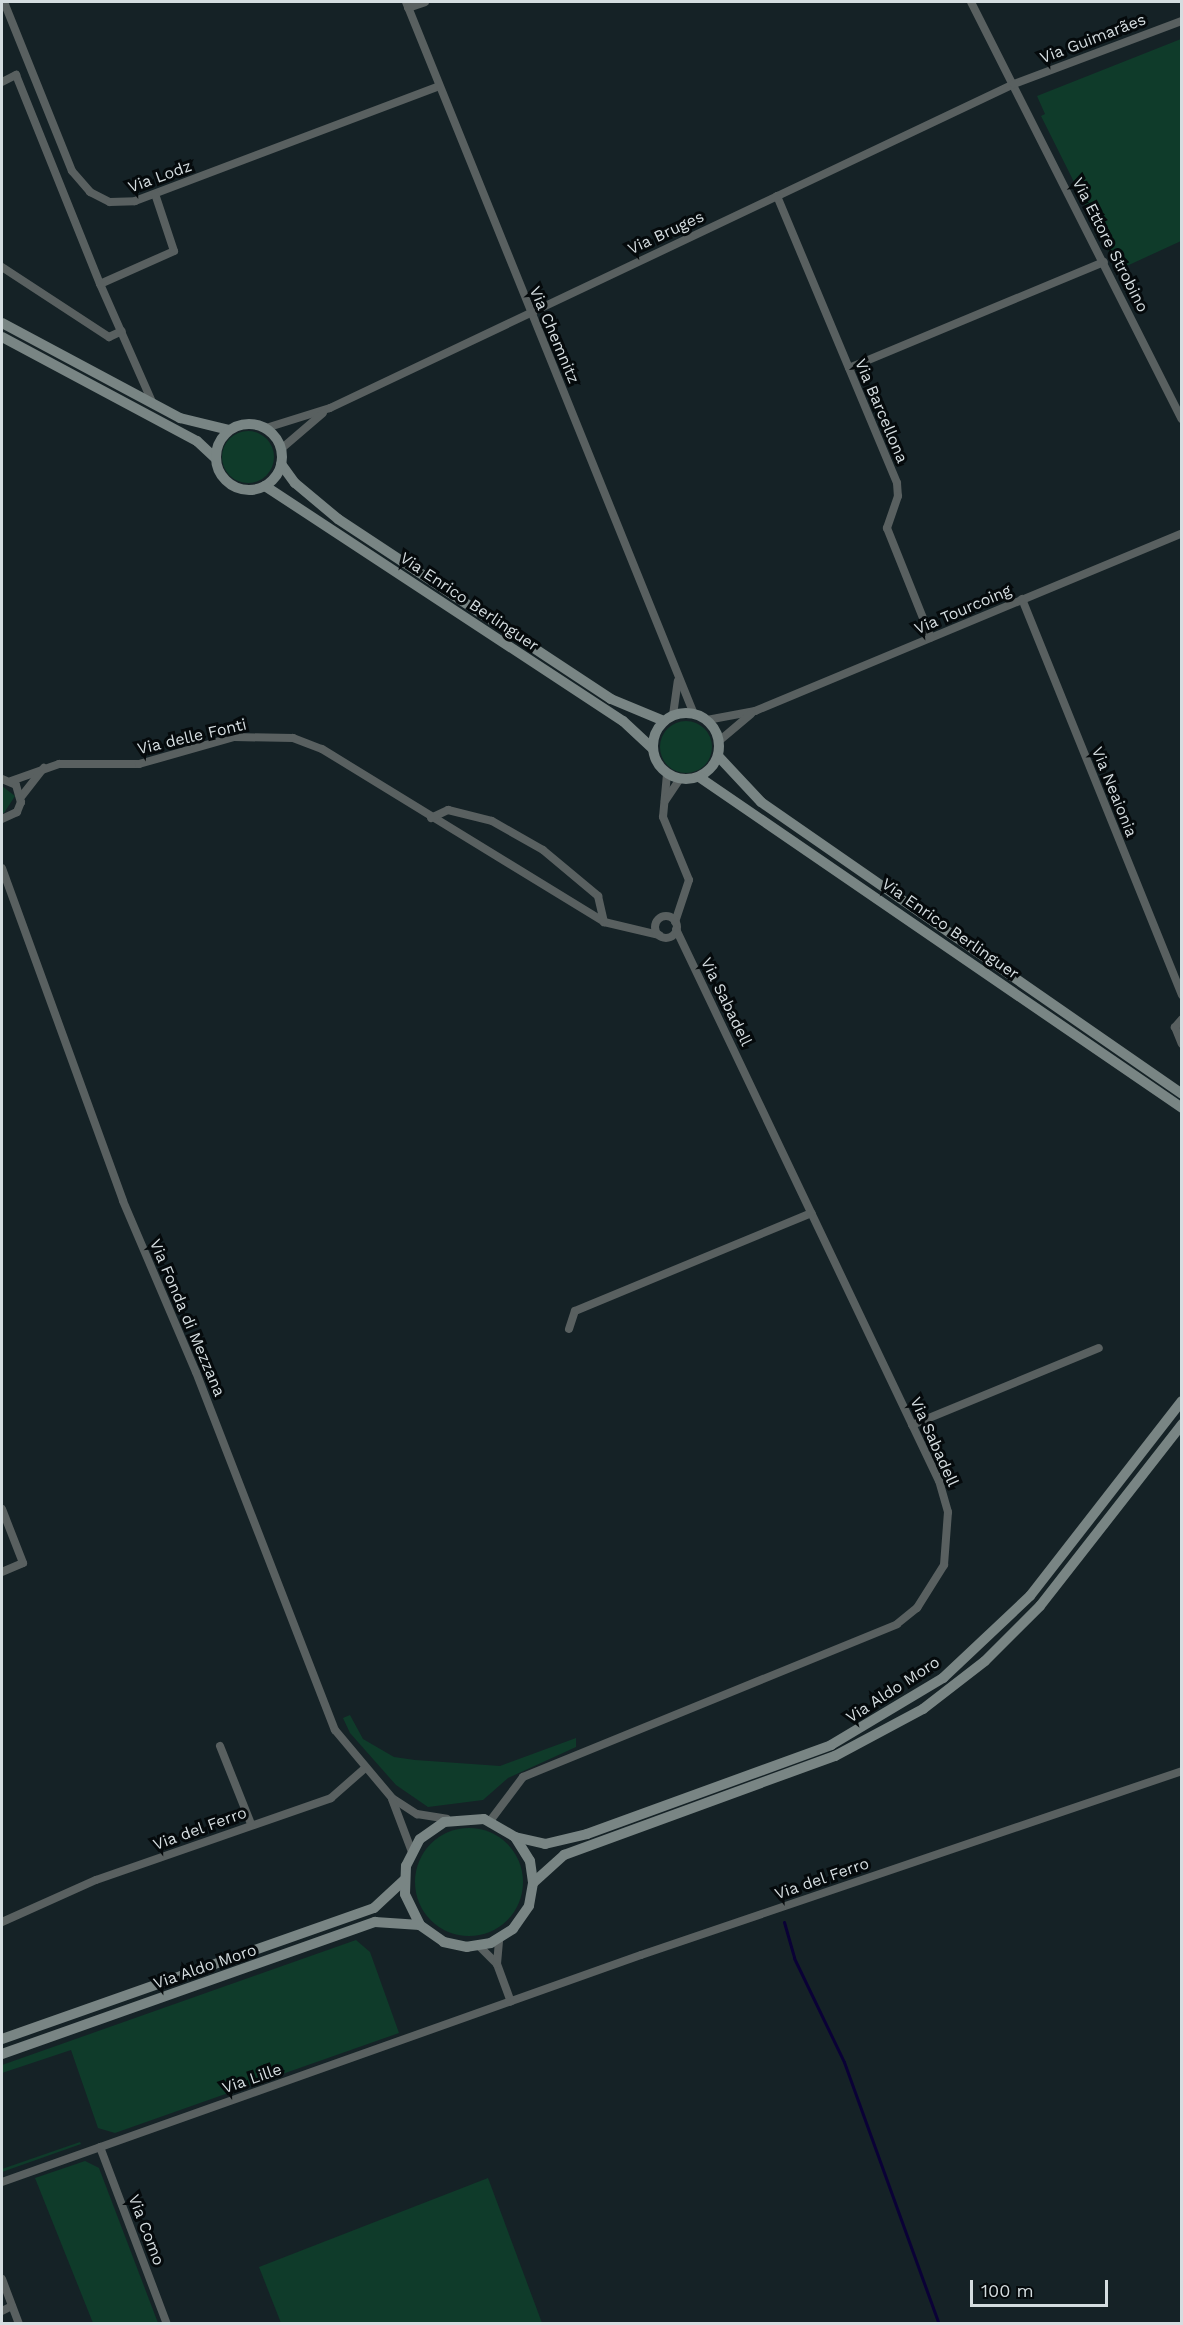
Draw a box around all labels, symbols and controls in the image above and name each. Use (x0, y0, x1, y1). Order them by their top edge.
street label: Via Guimarães (1037, 10, 1149, 68)
street label: Via Lodz (125, 157, 195, 197)
street label: Via Ettore Strobino (1068, 174, 1152, 316)
street label: Via Bruges (625, 207, 707, 259)
street label: Via Chemnitz (525, 283, 583, 387)
street label: Via Barcellona (850, 356, 912, 466)
street label: Via Enrico Berlinguer (396, 548, 542, 656)
street label: Via Tourcoing (911, 581, 1015, 639)
street label: Via delle Fonti (135, 715, 249, 759)
street label: Via Neaionia (1087, 744, 1141, 840)
street label: Via Enrico Berlinguer (878, 874, 1022, 984)
street label: Via Sabadell (696, 954, 756, 1050)
street label: Via Fonda di Mezzana (145, 1236, 229, 1400)
street label: Via Sabadell (906, 1394, 962, 1490)
street label: Via Aldo Moro (842, 1652, 944, 1728)
street label: Via del Ferro (150, 1803, 250, 1855)
street label: Via del Ferro (772, 1854, 872, 1904)
street label: Via Aldo Moro (150, 1940, 260, 1994)
street label: Via Lille (220, 2060, 284, 2098)
street label: Via Como (124, 2192, 168, 2268)
scale bar (973, 2268, 1111, 2306)
text: 100 m (981, 2280, 1034, 2301)

